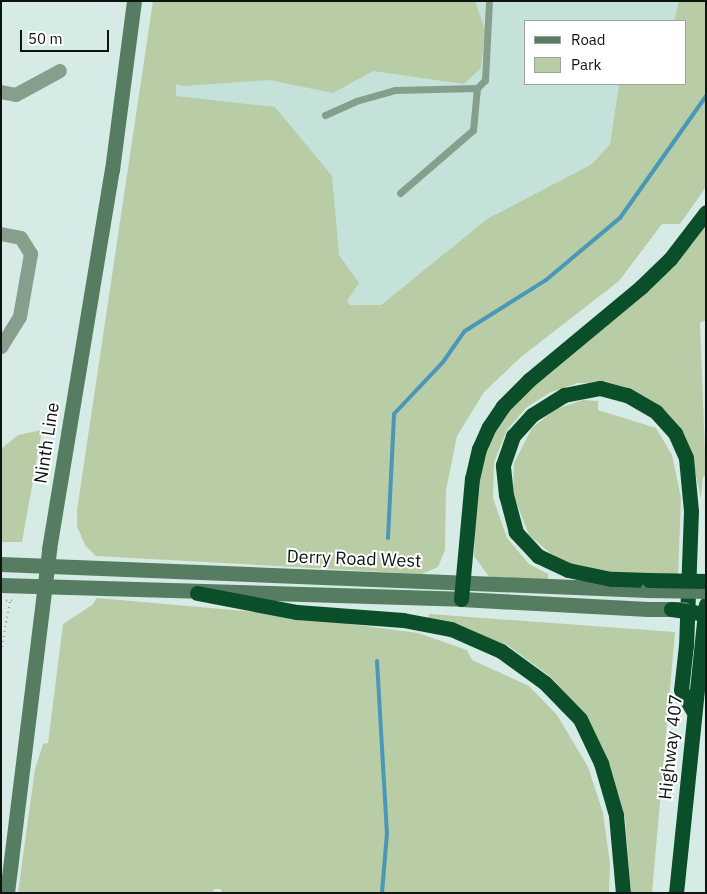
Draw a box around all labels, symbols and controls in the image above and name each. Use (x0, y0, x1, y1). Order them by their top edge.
scale bar (22, 20, 111, 52)
legend (524, 20, 687, 85)
text: 50 m (28, 29, 63, 48)
text: Road (571, 30, 606, 49)
text: Park (571, 55, 601, 74)
street label: Ninth Line (30, 401, 64, 485)
street label: Derry Road West (286, 546, 422, 572)
street label: Highway 407 (655, 693, 687, 801)

